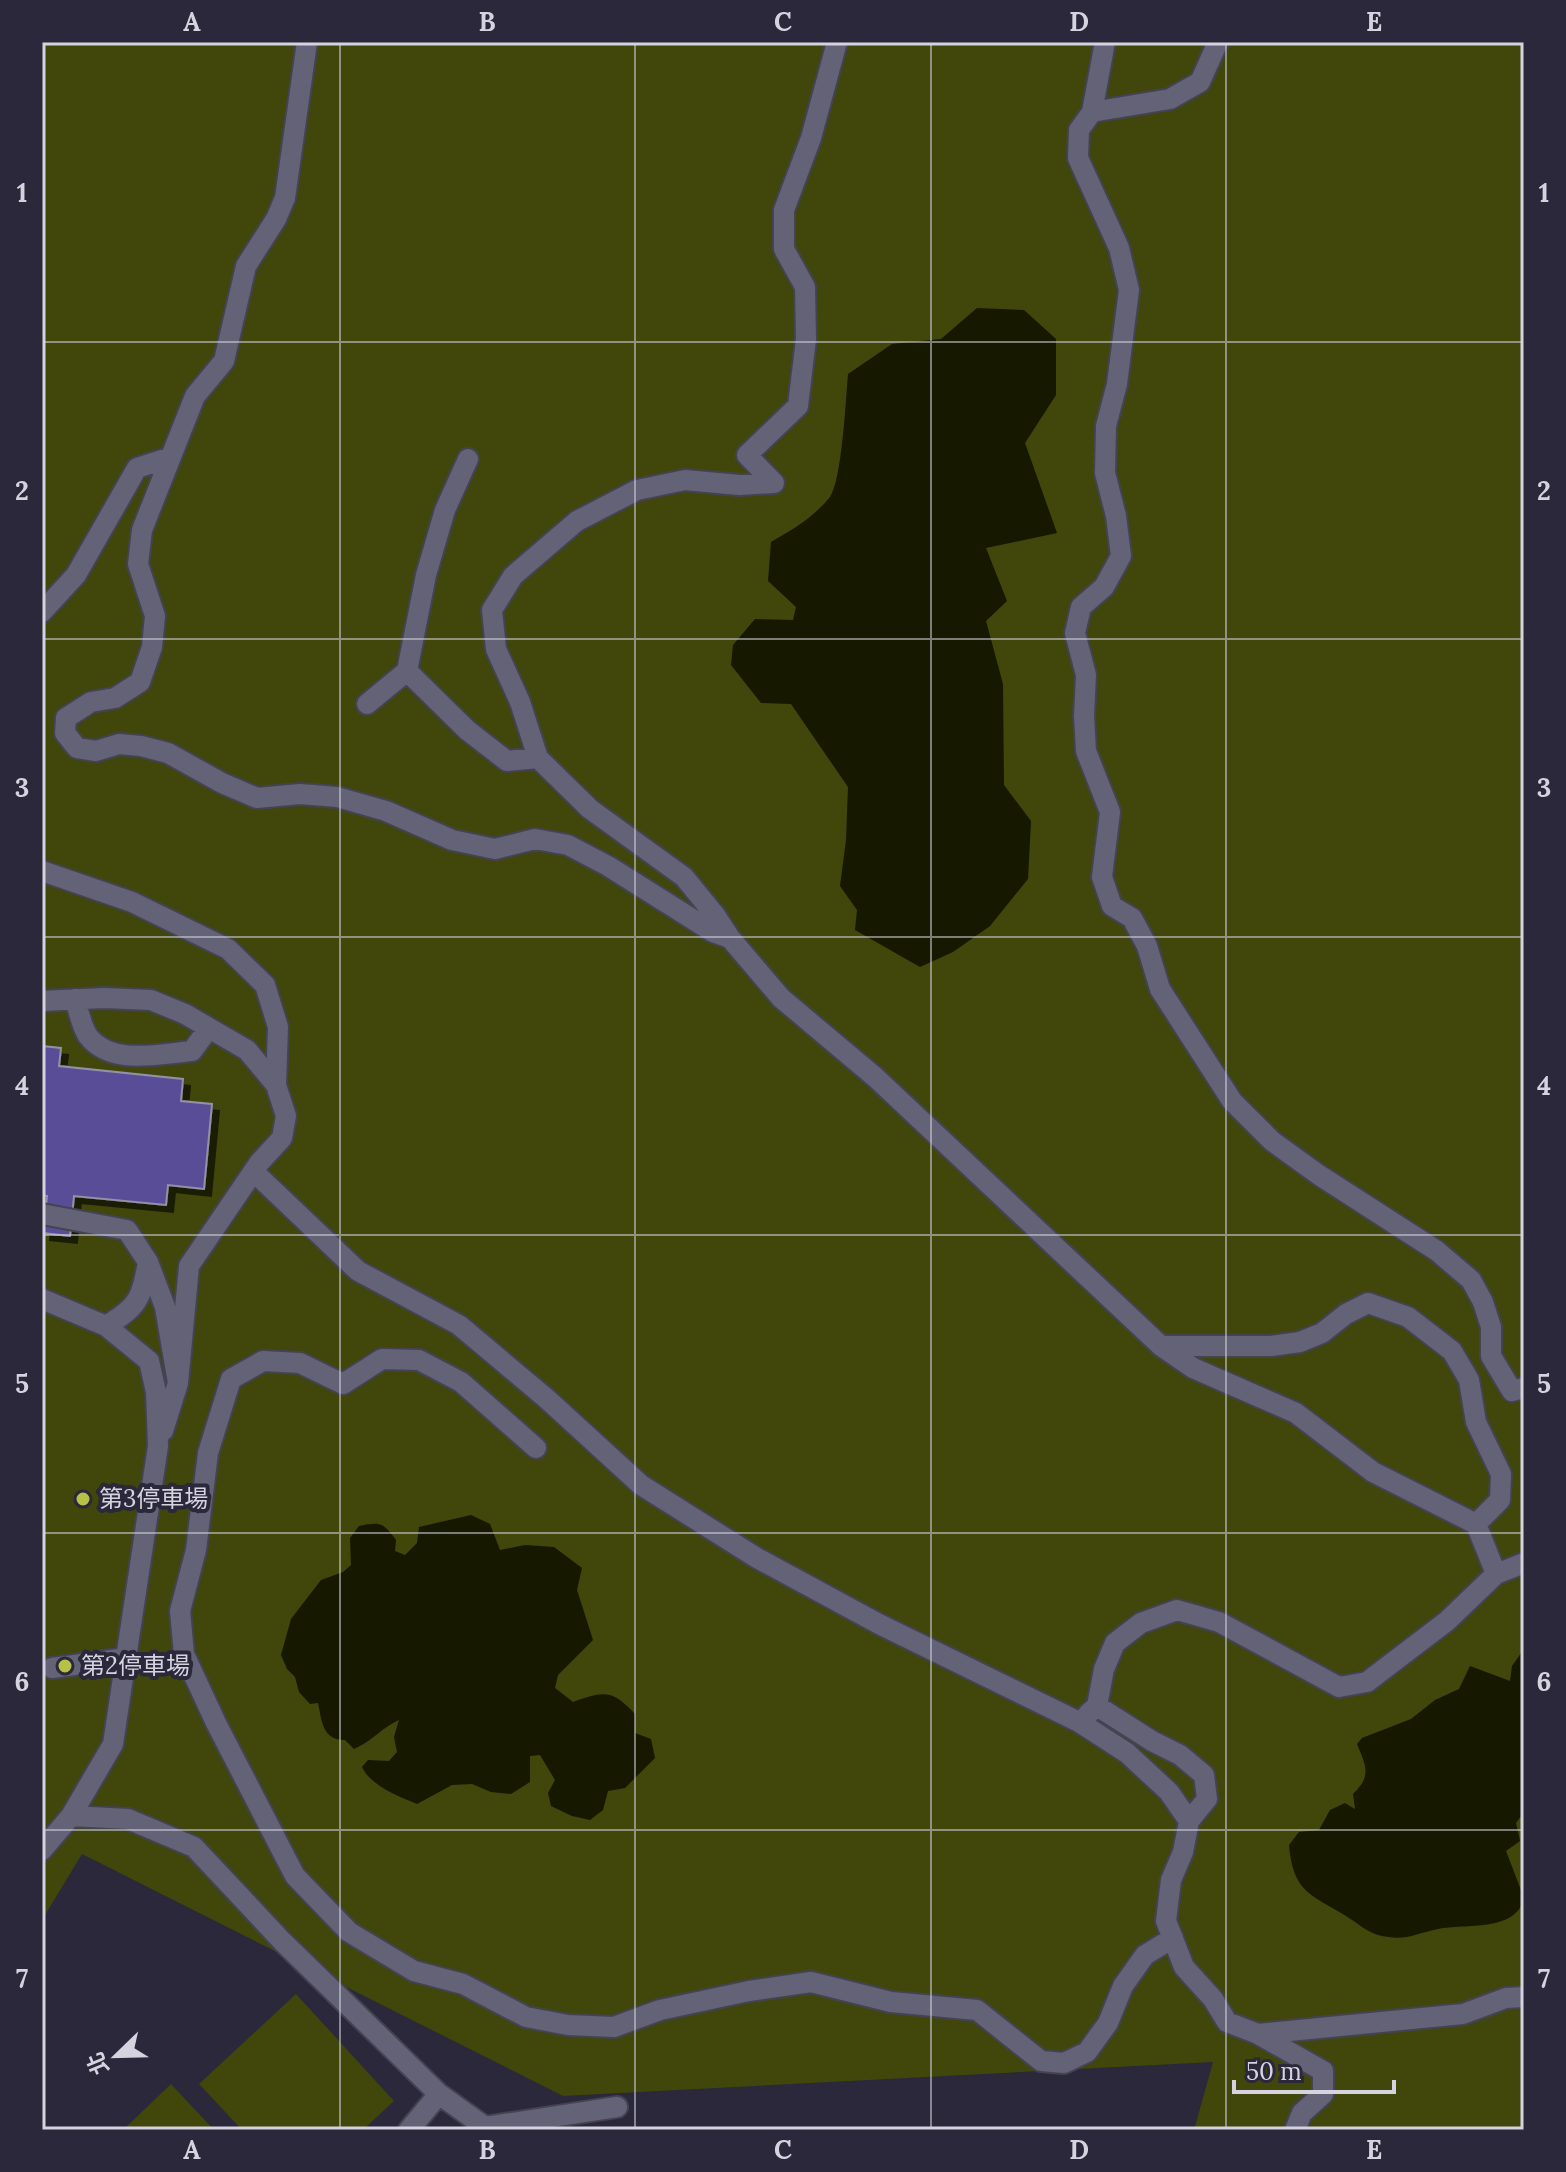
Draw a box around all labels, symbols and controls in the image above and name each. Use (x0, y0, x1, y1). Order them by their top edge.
text: A (183, 5, 201, 38)
text: B (478, 5, 496, 38)
text: C (774, 5, 792, 38)
text: D (1069, 5, 1089, 38)
text: E (1366, 5, 1382, 38)
text: 1 (17, 176, 27, 209)
text: 1 (1539, 176, 1549, 209)
text: 2 (15, 474, 29, 507)
text: 2 (1537, 474, 1551, 507)
text: 3 (15, 771, 29, 804)
text: 3 (1537, 771, 1551, 804)
text: 4 (15, 1069, 29, 1102)
text: 4 (1537, 1069, 1551, 1102)
text: 5 (15, 1367, 29, 1400)
text: 5 (1537, 1367, 1551, 1400)
place label: 第3停車場 (99, 1483, 208, 1514)
marker: 第3停車場 (74, 1490, 92, 1508)
place label: 第2停車場 (81, 1650, 190, 1681)
marker: 第2停車場 (56, 1657, 74, 1675)
text: 6 (15, 1665, 29, 1698)
text: 6 (1537, 1665, 1551, 1698)
text: 7 (16, 1962, 28, 1995)
text: 7 (1538, 1962, 1550, 1995)
north arrow (76, 2016, 156, 2096)
scale bar (1234, 2044, 1394, 2094)
text: 北 (80, 2048, 115, 2079)
text: 50 m (1246, 2056, 1302, 2087)
text: A (183, 2133, 201, 2166)
text: B (478, 2133, 496, 2166)
text: C (774, 2133, 792, 2166)
text: D (1069, 2133, 1089, 2166)
text: E (1366, 2133, 1382, 2166)

